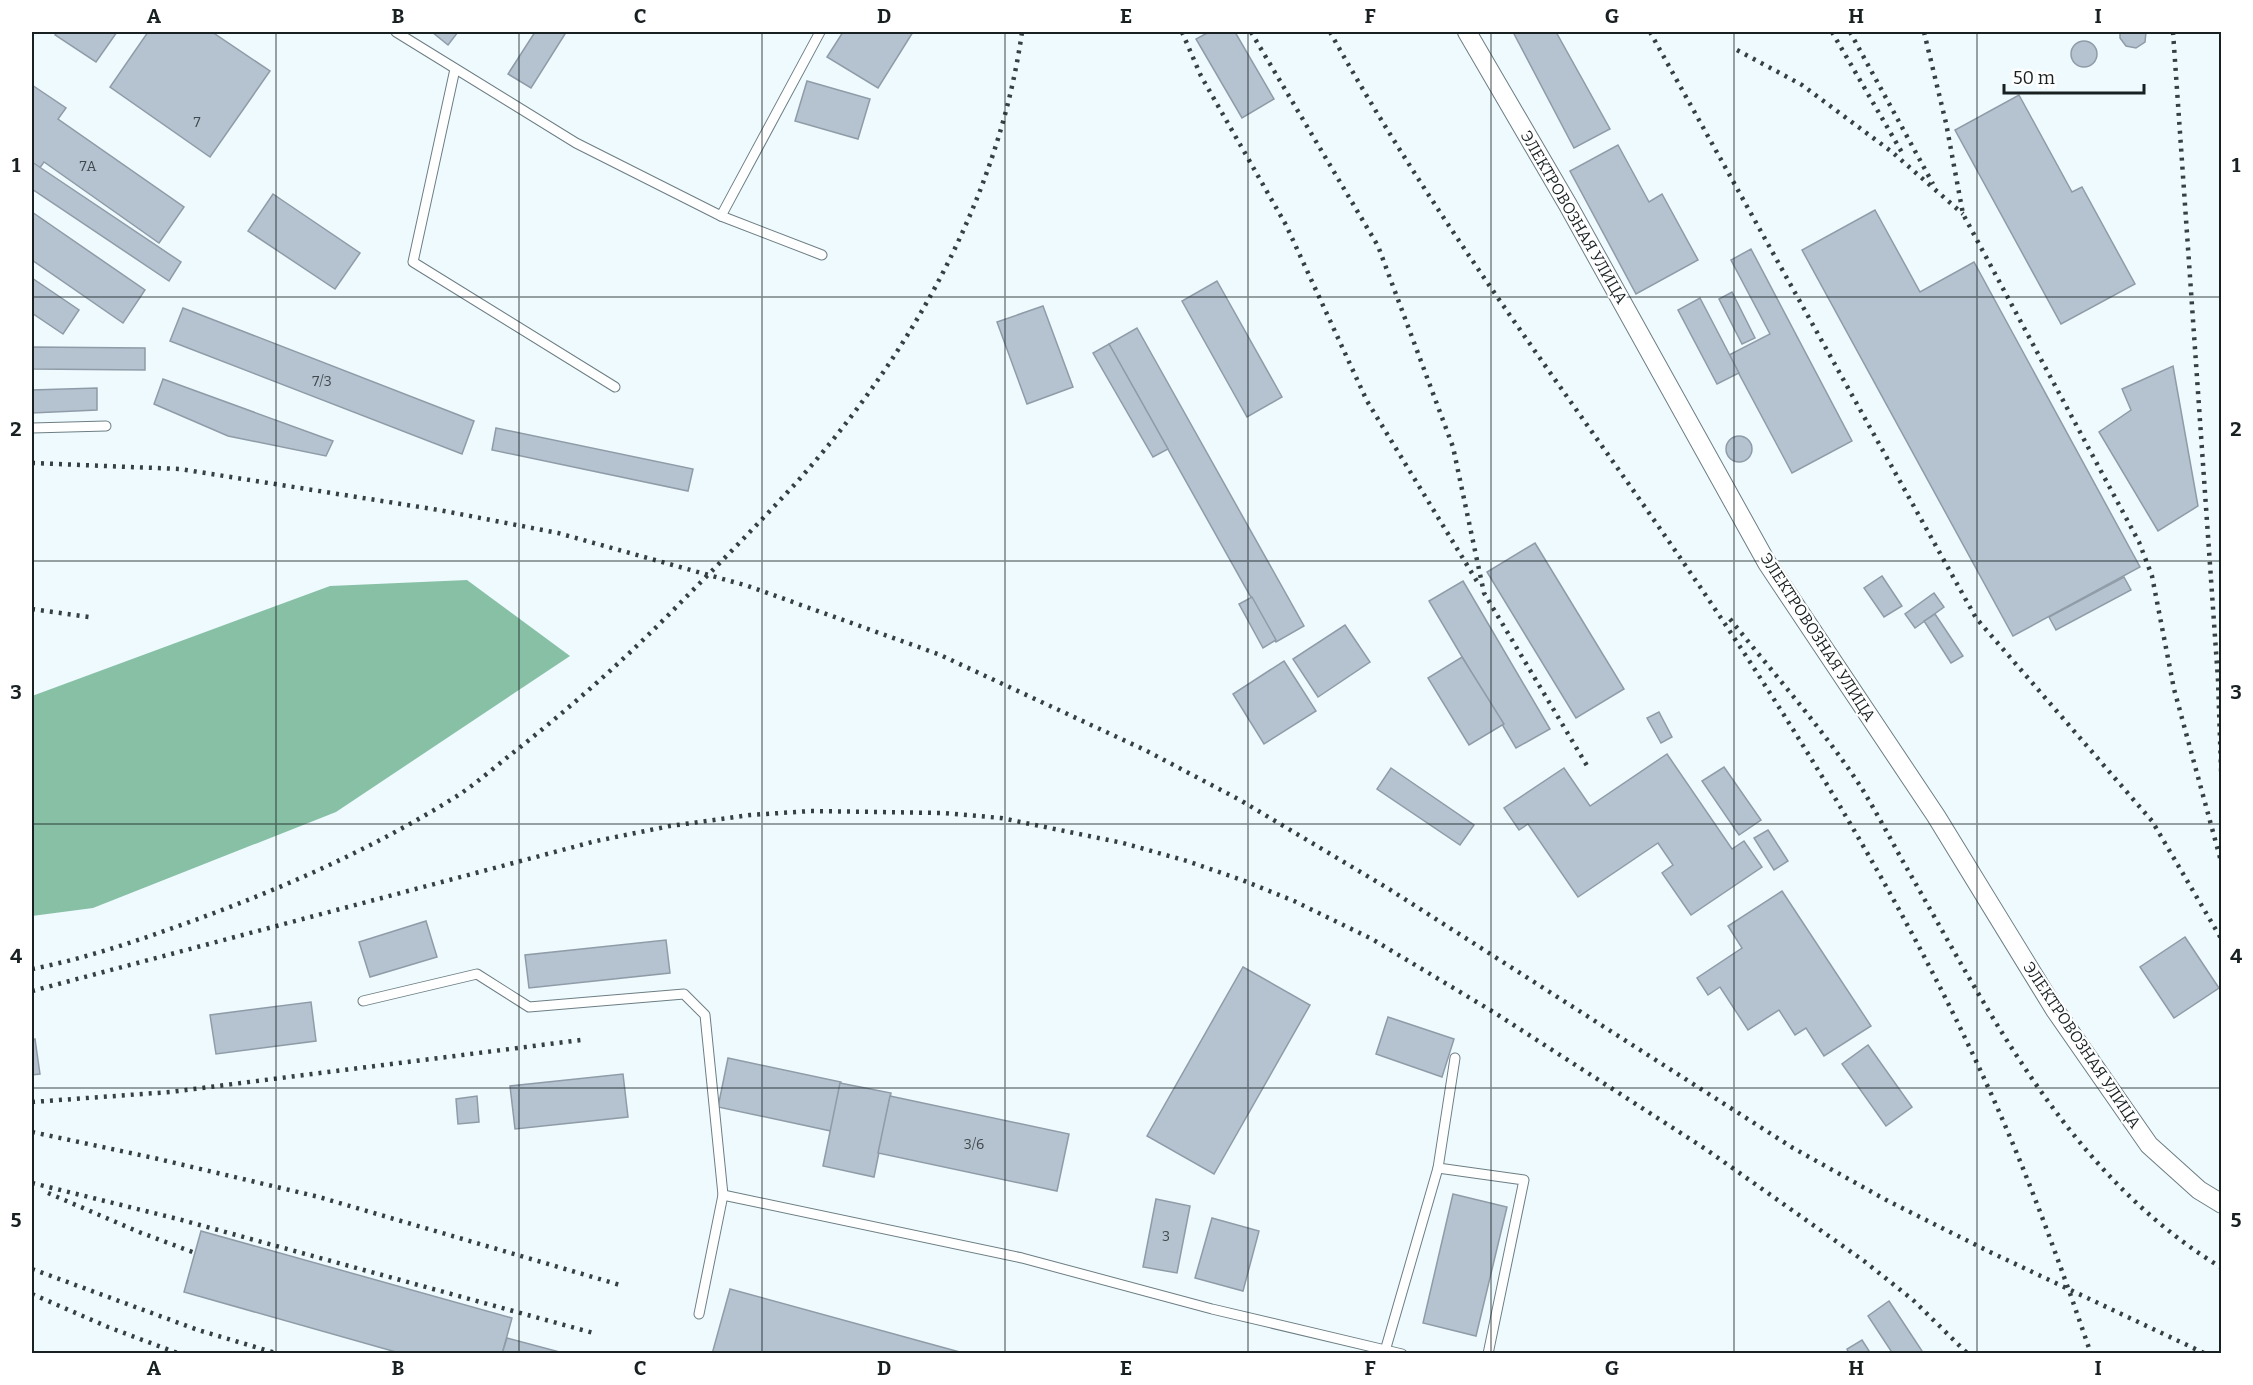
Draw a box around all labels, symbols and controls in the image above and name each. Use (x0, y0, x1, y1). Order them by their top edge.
text: A (147, 4, 162, 28)
text: B (392, 4, 405, 28)
text: C (634, 4, 646, 28)
text: D (877, 4, 891, 28)
text: E (1120, 4, 1132, 28)
text: F (1364, 4, 1376, 28)
text: G (1605, 4, 1619, 28)
text: H (1848, 4, 1864, 28)
text: I (2094, 4, 2102, 28)
scale bar (2004, 57, 2144, 95)
text: 50 m (2013, 67, 2055, 89)
house number: 7 (193, 114, 201, 131)
street label: ЭЛЕКТРОВОЗНАЯ УЛИЦА (1517, 127, 1632, 307)
text: 1 (12, 153, 21, 177)
text: 1 (2232, 153, 2241, 177)
house number: 7А (80, 158, 97, 175)
house number: 7/3 (312, 373, 332, 390)
text: 2 (10, 417, 22, 441)
text: 2 (2230, 417, 2242, 441)
street label: ЭЛЕКТРОВОЗНАЯ УЛИЦА (1757, 549, 1880, 725)
text: 3 (10, 680, 22, 704)
text: 3 (2230, 680, 2242, 704)
text: 4 (10, 944, 22, 968)
text: 4 (2230, 944, 2242, 968)
street label: ЭЛЕКТРОВОЗНАЯ УЛИЦА (2019, 958, 2145, 1132)
house number: 3/6 (964, 1136, 984, 1153)
text: 5 (11, 1208, 22, 1232)
text: 5 (2231, 1208, 2242, 1232)
house number: 3 (1162, 1228, 1170, 1245)
text: A (147, 1356, 162, 1380)
text: B (392, 1356, 405, 1380)
text: C (634, 1356, 646, 1380)
text: D (877, 1356, 891, 1380)
text: E (1120, 1356, 1132, 1380)
text: F (1364, 1356, 1376, 1380)
text: G (1605, 1356, 1619, 1380)
text: H (1848, 1356, 1864, 1380)
text: I (2094, 1356, 2102, 1380)

